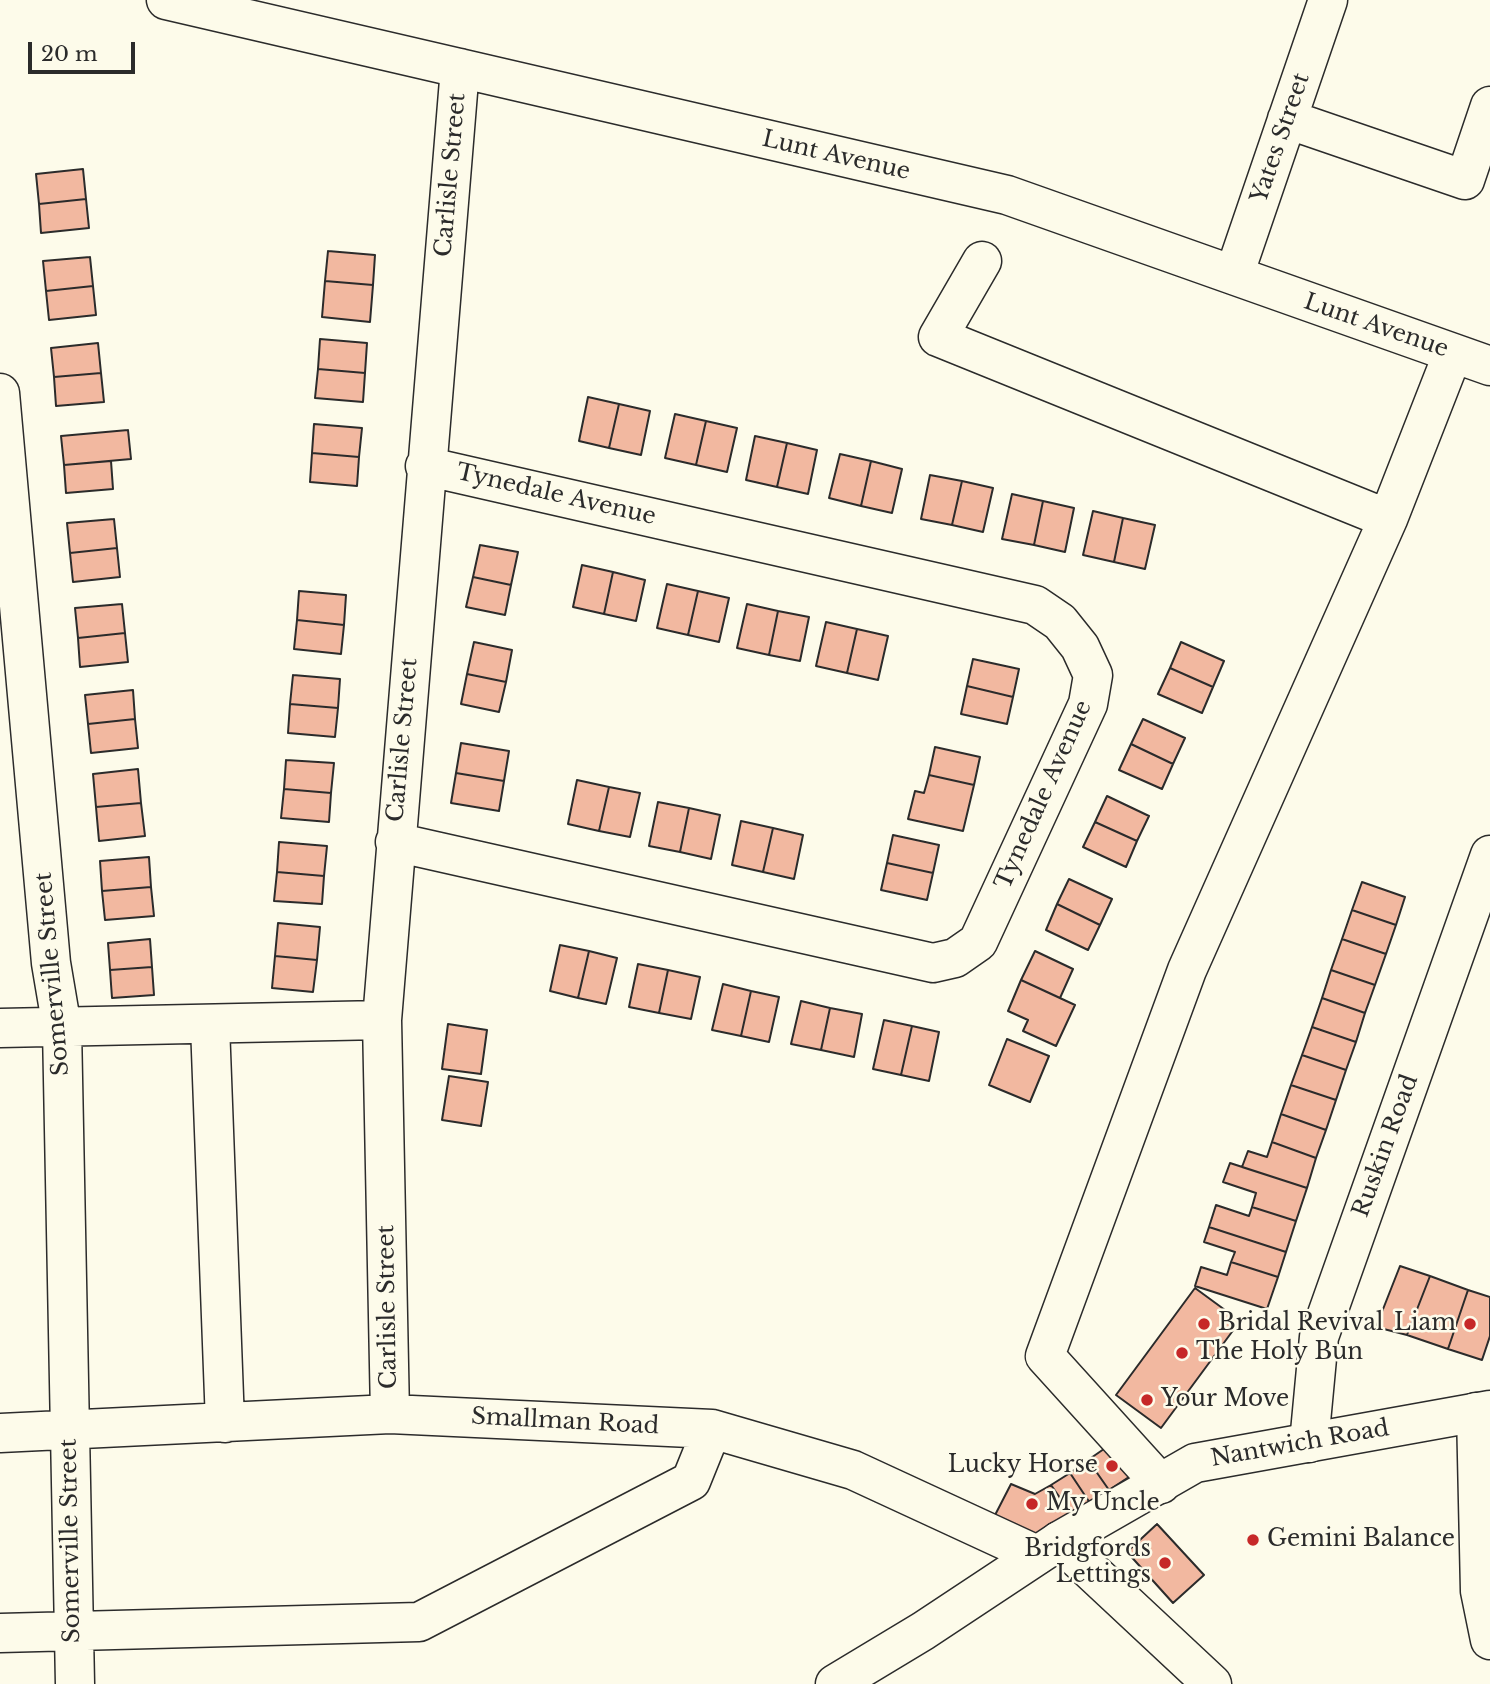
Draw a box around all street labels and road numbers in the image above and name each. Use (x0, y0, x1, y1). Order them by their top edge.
street label: Yates Street (1246, 69, 1316, 207)
street label: Carlisle Street (430, 92, 472, 258)
street label: Lunt Avenue (759, 126, 913, 186)
street label: Lunt Avenue (1300, 288, 1452, 364)
street label: Tynedale Avenue (454, 459, 658, 531)
street label: Carlisle Street (382, 657, 424, 823)
street label: Tynedale Avenue (990, 696, 1098, 894)
street label: Somerville Street (30, 871, 76, 1077)
street label: Ruskin Road (1347, 1071, 1425, 1221)
street label: Carlisle Street (373, 1225, 403, 1389)
street label: Smallman Road (470, 1403, 660, 1441)
street label: Nantwich Road (1209, 1415, 1391, 1473)
street label: Somerville Street (55, 1439, 87, 1643)

